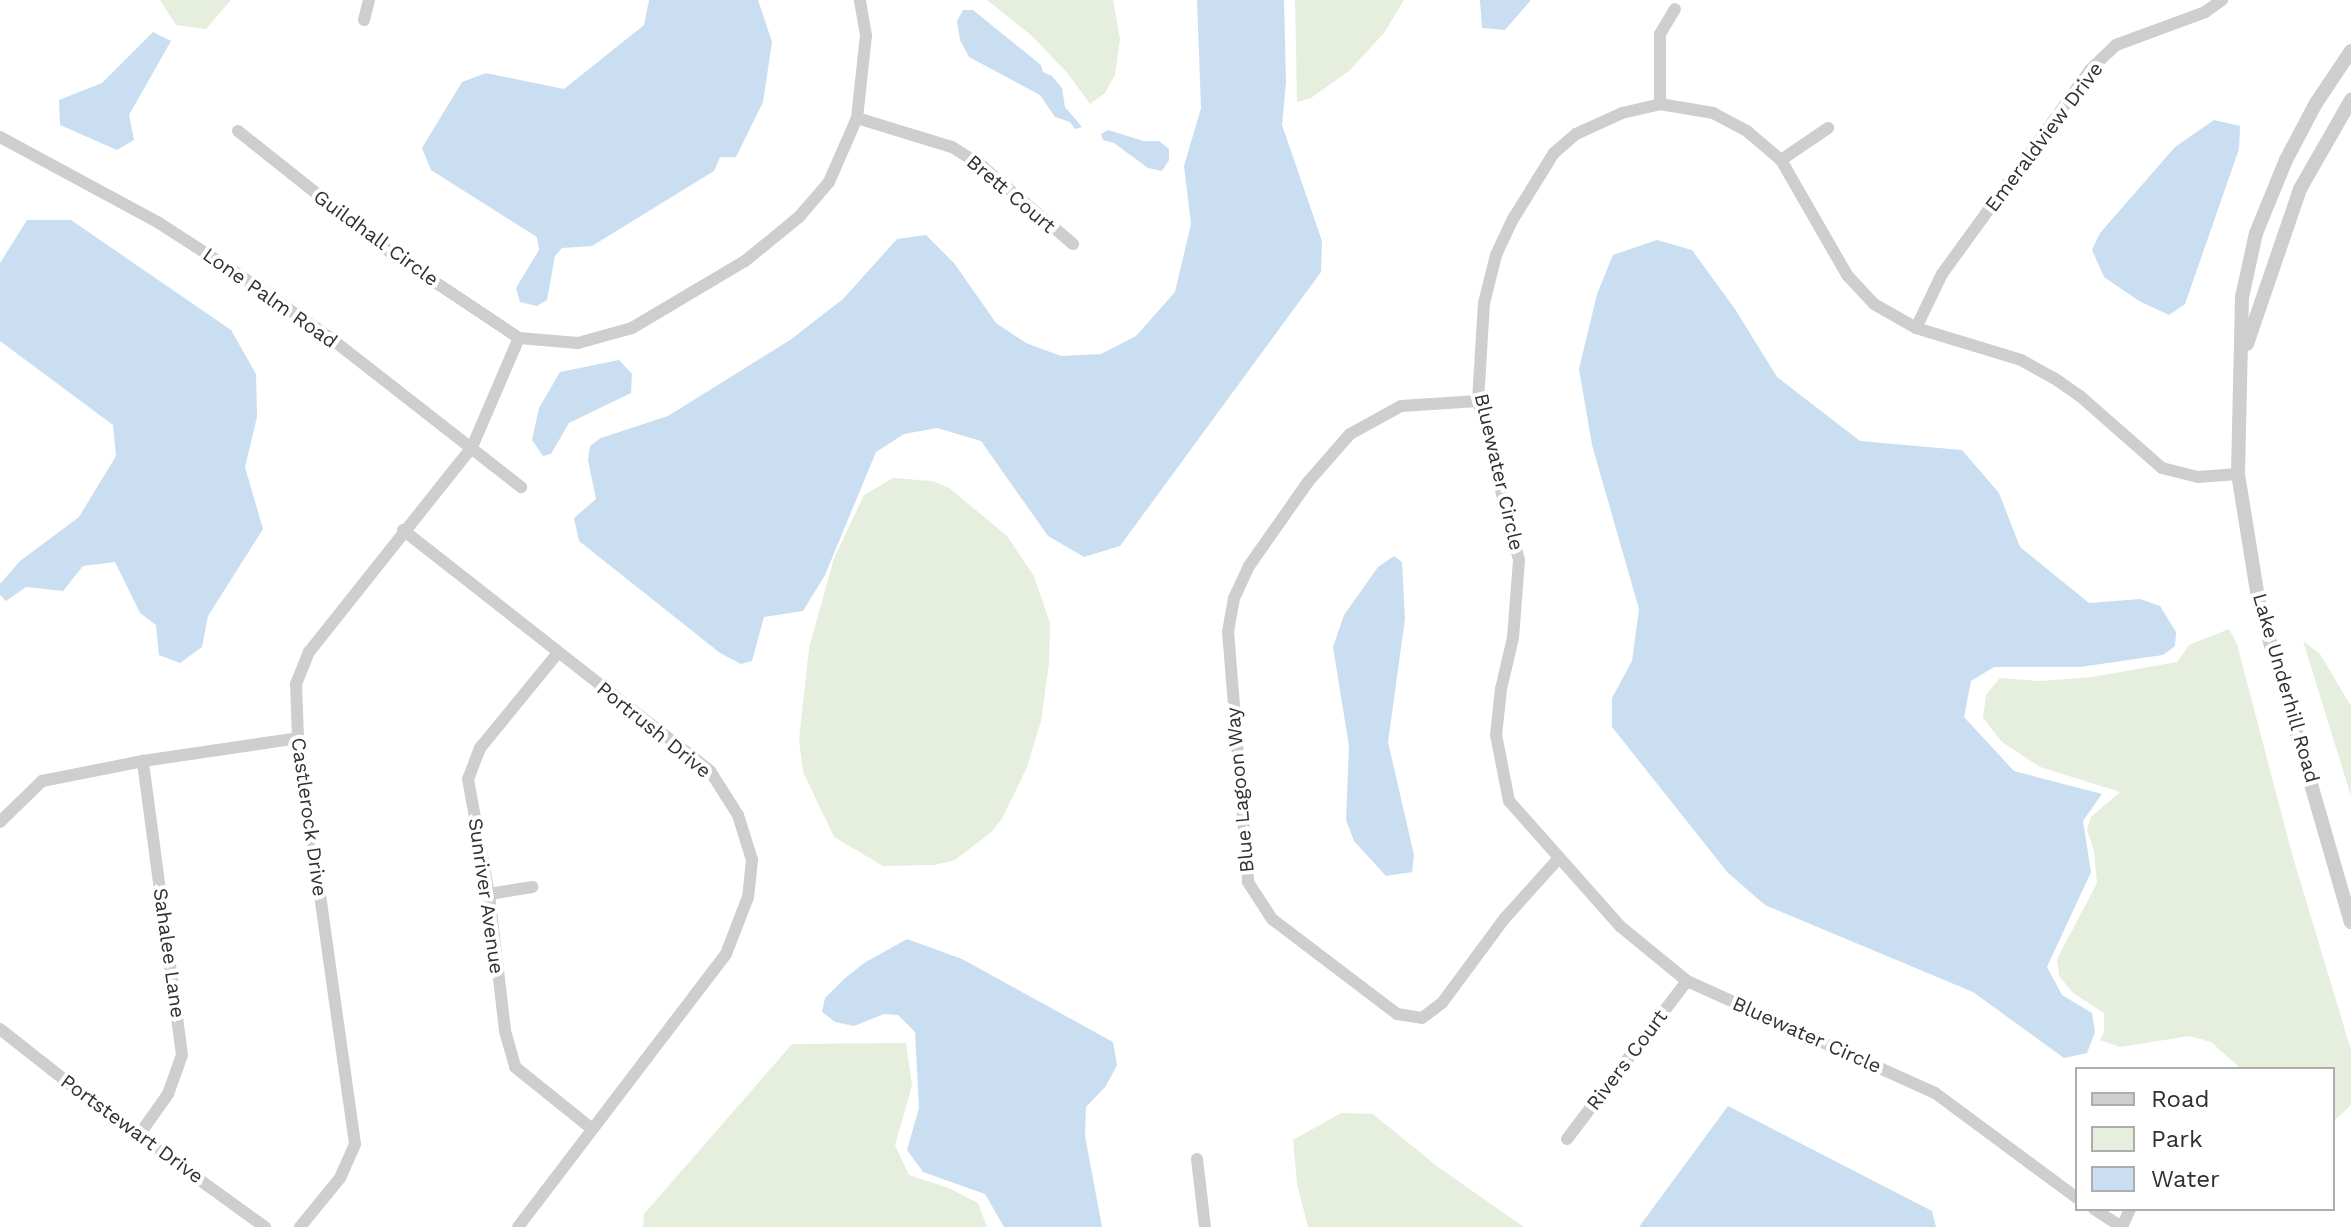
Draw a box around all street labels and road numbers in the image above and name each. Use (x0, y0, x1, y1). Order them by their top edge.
street label: Emeraldview Drive (1980, 57, 2108, 217)
street label: Brett Court (962, 150, 1060, 238)
street label: Guildhall Circle (309, 184, 443, 292)
street label: Lone Palm Road (198, 243, 342, 353)
street label: Bluewater Circle (1469, 391, 1529, 553)
street label: Lake Underhill Road (2247, 590, 2325, 786)
street label: Portrush Drive (592, 677, 716, 783)
street label: Blue Lagoon Way (1221, 706, 1259, 874)
street label: Castlerock Drive (286, 736, 332, 898)
street label: Sunriver Avenue (463, 816, 509, 976)
street label: Sahalee Lane (148, 887, 190, 1019)
street label: Bluewater Circle (1729, 991, 1885, 1079)
street label: Rivers Court (1581, 1005, 1673, 1115)
street label: Portstewart Drive (56, 1069, 208, 1189)

